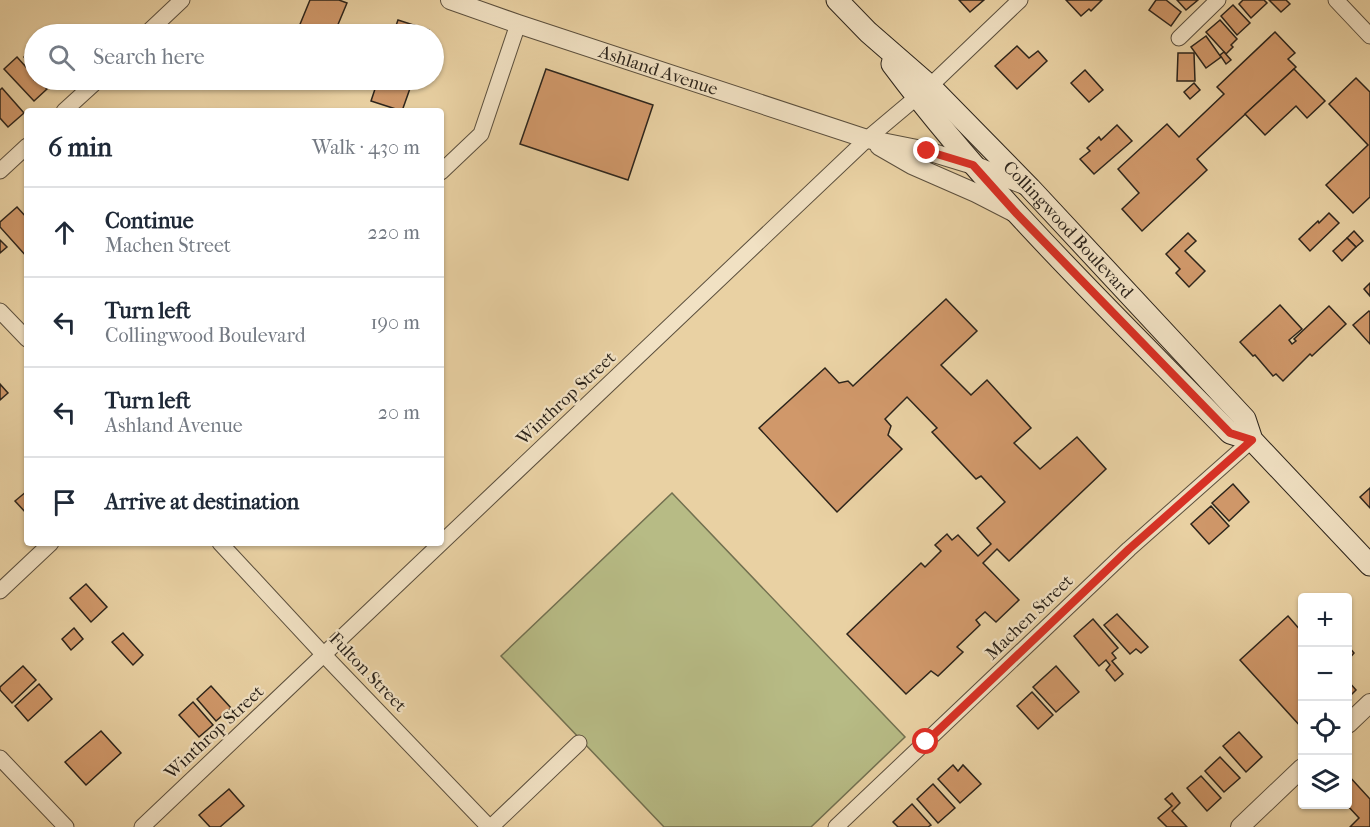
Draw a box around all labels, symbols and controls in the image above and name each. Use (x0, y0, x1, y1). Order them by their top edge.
search box (24, 24, 444, 90)
icon: search (45, 41, 78, 74)
street label: Ashland Avenue (595, 41, 720, 100)
text: Search here (93, 44, 205, 70)
text: 6 min (48, 132, 112, 163)
text: Walk · 430 m (312, 136, 420, 159)
route end (913, 137, 939, 163)
street label: Collingwood Boulevard (998, 157, 1137, 303)
text: Continue (105, 208, 194, 234)
icon: ahead (48, 216, 81, 249)
text: 220 m (367, 221, 420, 244)
text: Machen Street (105, 234, 231, 257)
text: Turn left (105, 298, 191, 324)
icon: left (48, 306, 81, 339)
text: 190 m (370, 311, 420, 334)
text: Collingwood Boulevard (105, 324, 306, 347)
street label: Winthrop Street (512, 347, 621, 450)
text: Turn left (105, 388, 191, 414)
icon: left (48, 396, 81, 429)
text: 20 m (378, 401, 420, 424)
text: Ashland Avenue (105, 414, 243, 437)
icon: arrive (48, 486, 81, 519)
text: Arrive at destination (105, 489, 299, 515)
street label: Machen Street (981, 570, 1078, 664)
map controls (1298, 593, 1352, 809)
button: + (1298, 593, 1352, 647)
street label: Fulton Street (325, 628, 411, 717)
button: − (1298, 647, 1352, 701)
street label: Winthrop Street (160, 681, 269, 784)
button: locate (1298, 701, 1352, 755)
route start (912, 728, 938, 754)
button: layers (1298, 755, 1352, 809)

